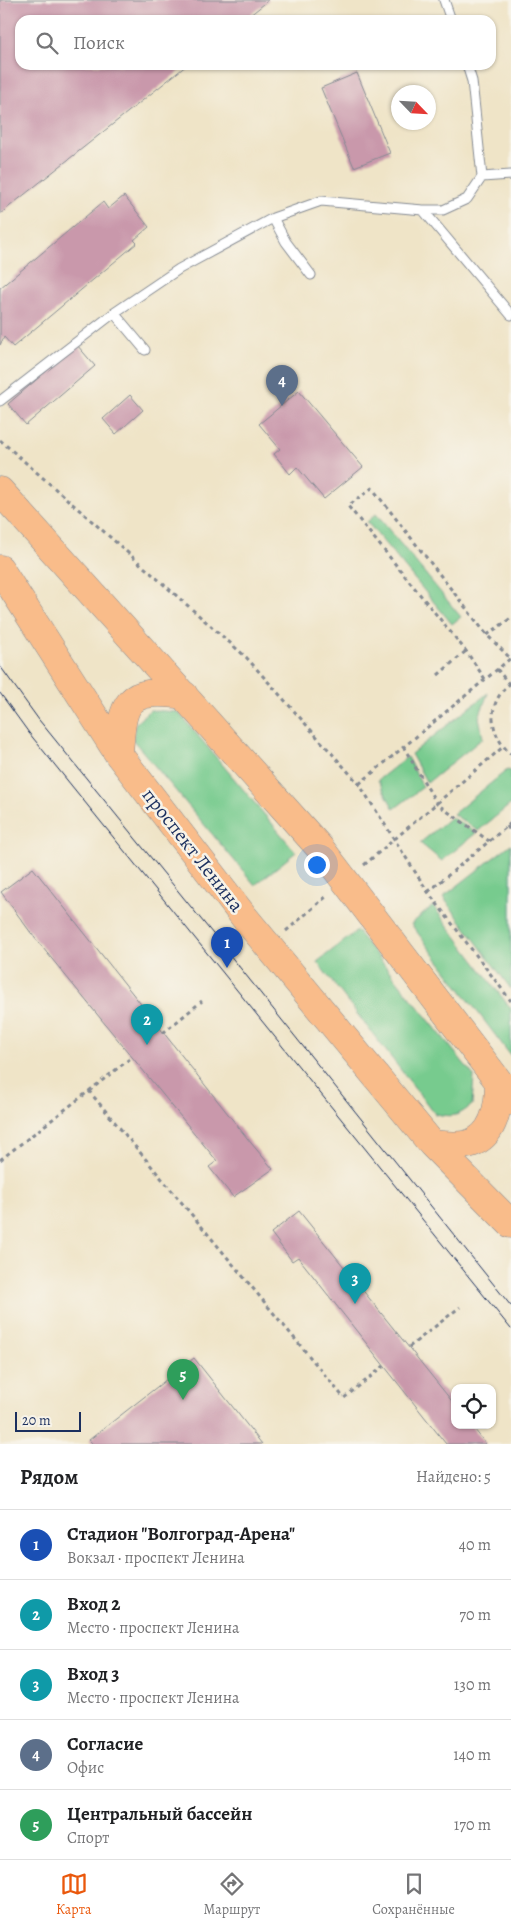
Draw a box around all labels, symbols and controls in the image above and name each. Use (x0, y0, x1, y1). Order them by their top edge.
search box (15, 15, 496, 70)
icon: search (33, 29, 61, 57)
text: Поиск (73, 30, 125, 56)
north arrow (391, 85, 436, 130)
pin: 4 (266, 365, 298, 406)
street label: проспект Ленина (136, 782, 250, 918)
your location (304, 852, 330, 878)
pin: 1 (211, 927, 243, 968)
pin: 2 (131, 1004, 163, 1045)
pin: 3 (339, 1263, 371, 1304)
pin: 5 (167, 1359, 199, 1400)
map controls (451, 1384, 496, 1429)
button: locate (451, 1384, 496, 1429)
scale bar (15, 1409, 81, 1432)
text: 20 m (22, 1411, 51, 1430)
text: Рядом (20, 1463, 78, 1491)
text: Найдено: 5 (416, 1466, 491, 1488)
text: Стадион "Волгоград-Арена" (67, 1521, 295, 1547)
text: 1 (33, 1534, 39, 1556)
text: 40 m (459, 1534, 491, 1556)
text: Вокзал · проспект Ленина (67, 1547, 245, 1569)
text: Вход 2 (67, 1591, 120, 1617)
text: 2 (32, 1604, 40, 1626)
text: 70 m (459, 1604, 491, 1626)
text: Место · проспект Ленина (67, 1617, 239, 1639)
text: Вход 3 (67, 1661, 119, 1687)
text: 3 (33, 1674, 39, 1696)
text: 130 m (454, 1674, 491, 1696)
text: Место · проспект Ленина (67, 1687, 239, 1709)
text: Согласие (67, 1731, 143, 1757)
text: 4 (32, 1744, 40, 1766)
text: 140 m (453, 1744, 491, 1766)
text: Офис (67, 1757, 104, 1779)
text: Центральный бассейн (67, 1801, 252, 1827)
text: 5 (33, 1814, 39, 1836)
text: 170 m (454, 1814, 491, 1836)
text: Спорт (67, 1827, 109, 1849)
tab: Карта (56, 1870, 91, 1919)
tab: Маршрут (204, 1870, 260, 1919)
tab: Сохранённые (372, 1870, 455, 1919)

